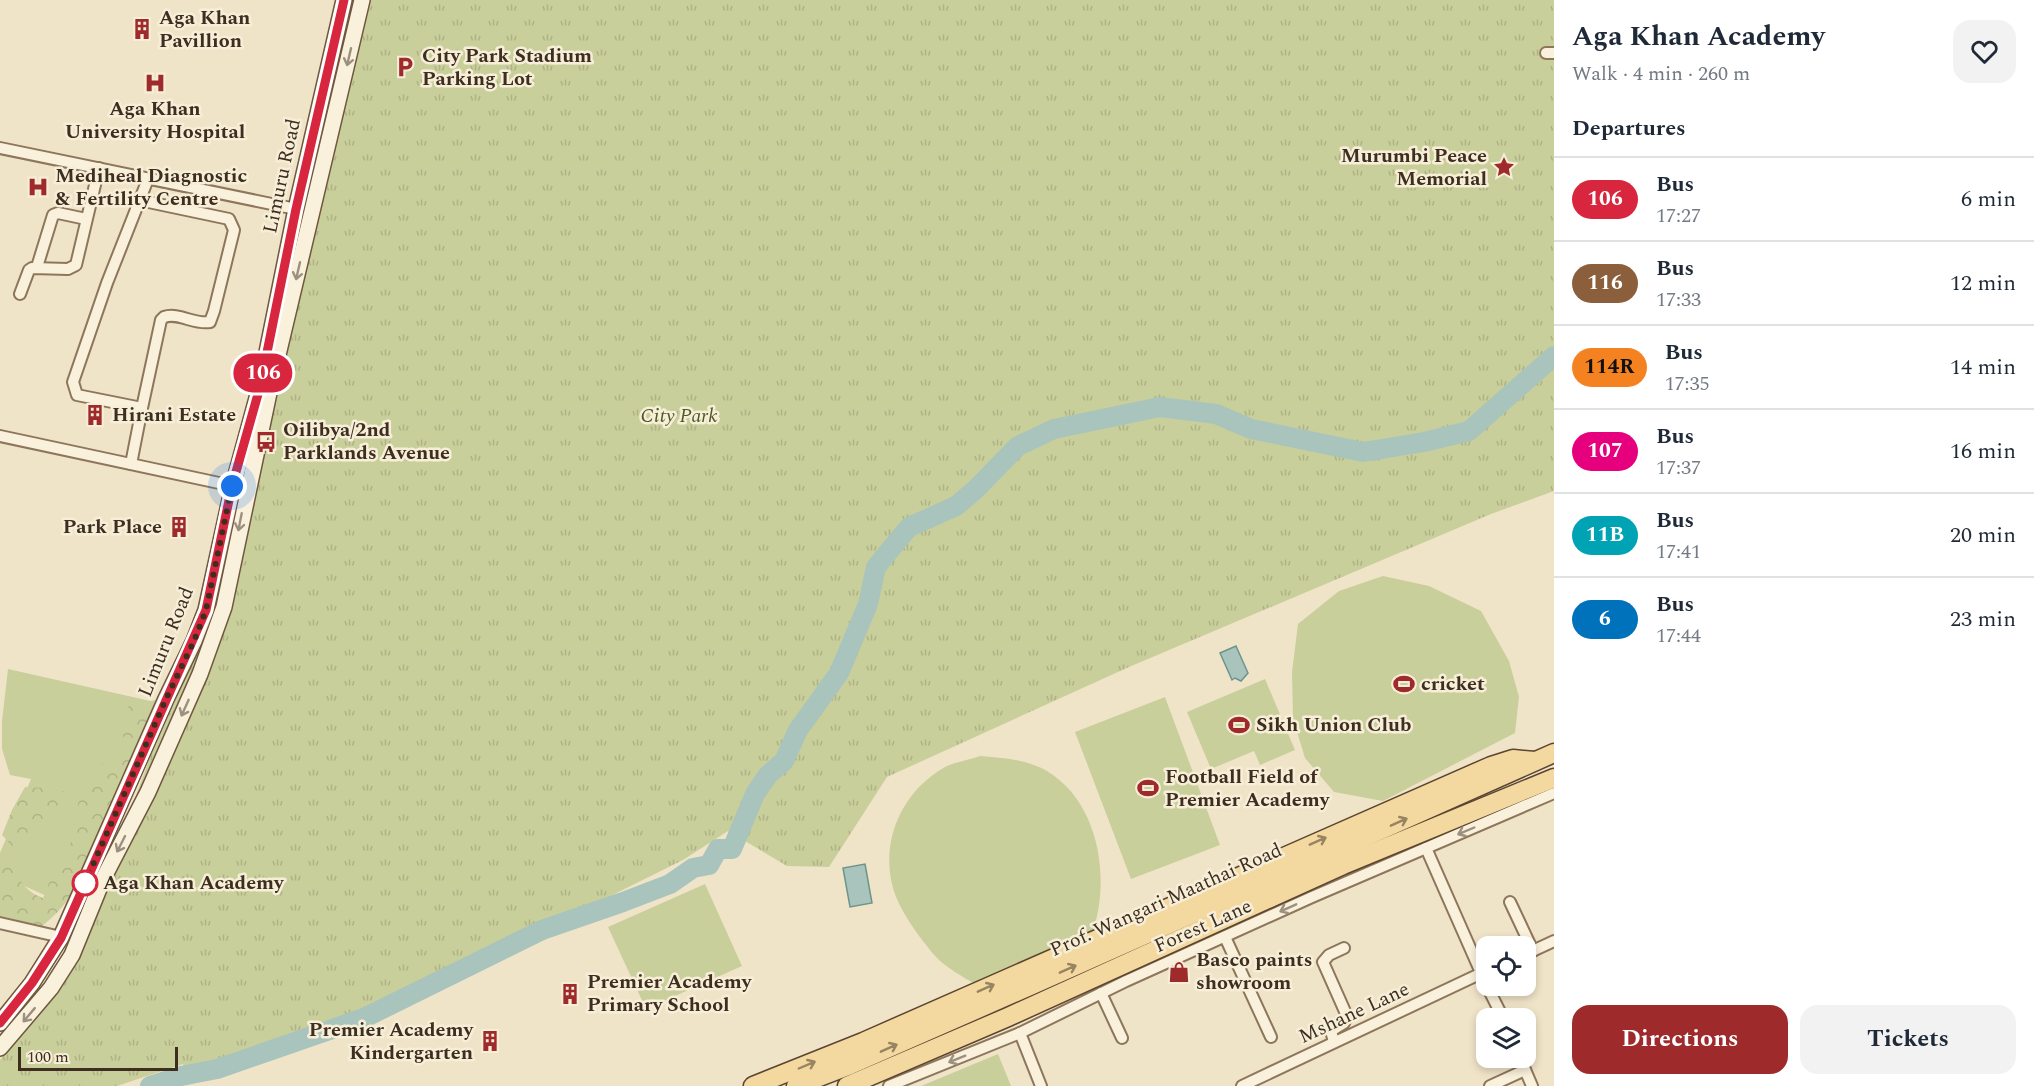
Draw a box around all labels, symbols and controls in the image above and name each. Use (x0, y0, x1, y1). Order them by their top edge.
place label: Aga Khan Pavillion (159, 3, 250, 56)
text: Aga Khan Academy (1572, 15, 1825, 58)
building icon: Aga Khan Pavillion (130, 17, 154, 41)
button: heart (1953, 20, 2016, 83)
place label: City Park Stadium Parking Lot (422, 41, 592, 94)
one-way arrow (343, 47, 354, 66)
parking icon: City Park Stadium Parking Lot (393, 55, 417, 79)
text: Walk · 4 min · 260 m (1572, 59, 1750, 89)
hospital icon: Aga Khan University Hospital (143, 71, 167, 95)
place label: Aga Khan University Hospital (65, 94, 245, 147)
text: Departures (1572, 112, 1686, 145)
street label: Limuru Road (255, 116, 309, 236)
place label: Murumbi Peace Memorial (1341, 141, 1487, 194)
place icon: Murumbi Peace Memorial (1492, 155, 1516, 179)
place label: Mediheal Diagnostic & Fertility Centre (55, 161, 247, 214)
text: Bus (1656, 168, 1694, 201)
hospital icon: Mediheal Diagnostic & Fertility Centre (26, 175, 50, 199)
text: 106 (1587, 183, 1623, 215)
text: 6 min (1961, 183, 2016, 216)
text: 17:27 (1656, 201, 1701, 231)
text: Bus (1656, 252, 1694, 285)
one-way arrow (292, 261, 303, 280)
text: 116 (1587, 267, 1623, 299)
text: 12 min (1950, 267, 2016, 300)
text: 17:33 (1656, 285, 1701, 315)
text: Bus (1665, 336, 1703, 369)
text: 114R (1584, 351, 1635, 383)
text: 14 min (1950, 351, 2016, 384)
line badge: 106 (228, 354, 298, 392)
text: 106 (245, 357, 281, 389)
text: 17:35 (1665, 369, 1710, 399)
place label: Hirani Estate (112, 400, 236, 430)
park label: City Park (640, 401, 718, 431)
building icon: Hirani Estate (83, 403, 107, 427)
place label: Oilibya/2nd Parklands Avenue (283, 415, 450, 468)
text: Bus (1656, 420, 1694, 453)
bus stop icon: Oilibya/2nd Parklands Avenue (254, 430, 278, 454)
text: 107 (1587, 435, 1623, 467)
text: 16 min (1950, 435, 2016, 468)
text: 17:37 (1656, 453, 1701, 483)
your location (217, 471, 247, 501)
text: Bus (1656, 504, 1694, 537)
place label: Park Place (63, 512, 162, 542)
one-way arrow (234, 512, 245, 532)
building icon: Park Place (167, 515, 191, 539)
text: 11B (1586, 519, 1624, 551)
text: 20 min (1950, 519, 2016, 552)
text: 17:41 (1656, 537, 1701, 567)
street label: Limuru Road (130, 582, 202, 702)
text: Bus (1656, 588, 1694, 621)
text: 6 (1599, 603, 1611, 635)
text: 23 min (1950, 603, 2016, 636)
text: 17:44 (1656, 621, 1701, 651)
place label: cricket (1421, 669, 1485, 699)
sports icon: cricket (1392, 672, 1416, 696)
one-way arrow (178, 699, 190, 717)
place label: Sikh Union Club (1256, 710, 1412, 740)
sports icon: Sikh Union Club (1227, 713, 1251, 737)
place label: Football Field of Premier Academy (1165, 762, 1331, 815)
sports icon: Football Field of Premier Academy (1136, 776, 1160, 800)
one-way arrow (1390, 815, 1408, 827)
one-way arrow (1458, 826, 1476, 837)
one-way arrow (115, 835, 126, 853)
street label: Prof. Wangari Maathai Road (1045, 835, 1287, 965)
one-way arrow (1309, 835, 1327, 846)
place label: Aga Khan Academy (103, 868, 285, 898)
marker: Aga Khan Academy (72, 870, 98, 896)
street label: Forest Lane (1149, 891, 1257, 961)
one-way arrow (1279, 903, 1297, 915)
map controls (1476, 936, 1536, 1068)
button: locate (1476, 936, 1536, 996)
place label: Basco paints showroom (1196, 945, 1313, 998)
shop icon: Basco paints showroom (1167, 960, 1191, 984)
one-way arrow (1058, 963, 1076, 974)
place label: Premier Academy Primary School (587, 967, 753, 1020)
street label: Mshane Lane (1294, 974, 1414, 1052)
one-way arrow (977, 981, 995, 993)
building icon: Premier Academy Primary School (558, 982, 582, 1006)
button: Directions (1572, 1005, 1788, 1074)
button: Tickets (1800, 1005, 2016, 1074)
one-way arrow (22, 1007, 36, 1022)
button: layers (1476, 1008, 1536, 1068)
place label: Premier Academy Kindergarten (309, 1015, 474, 1068)
building icon: Premier Academy Kindergarten (478, 1029, 502, 1053)
one-way arrow (880, 1041, 898, 1052)
scale bar (18, 1044, 178, 1072)
text: 100 m (27, 1045, 69, 1069)
one-way arrow (949, 1054, 967, 1065)
one-way arrow (797, 1059, 816, 1070)

